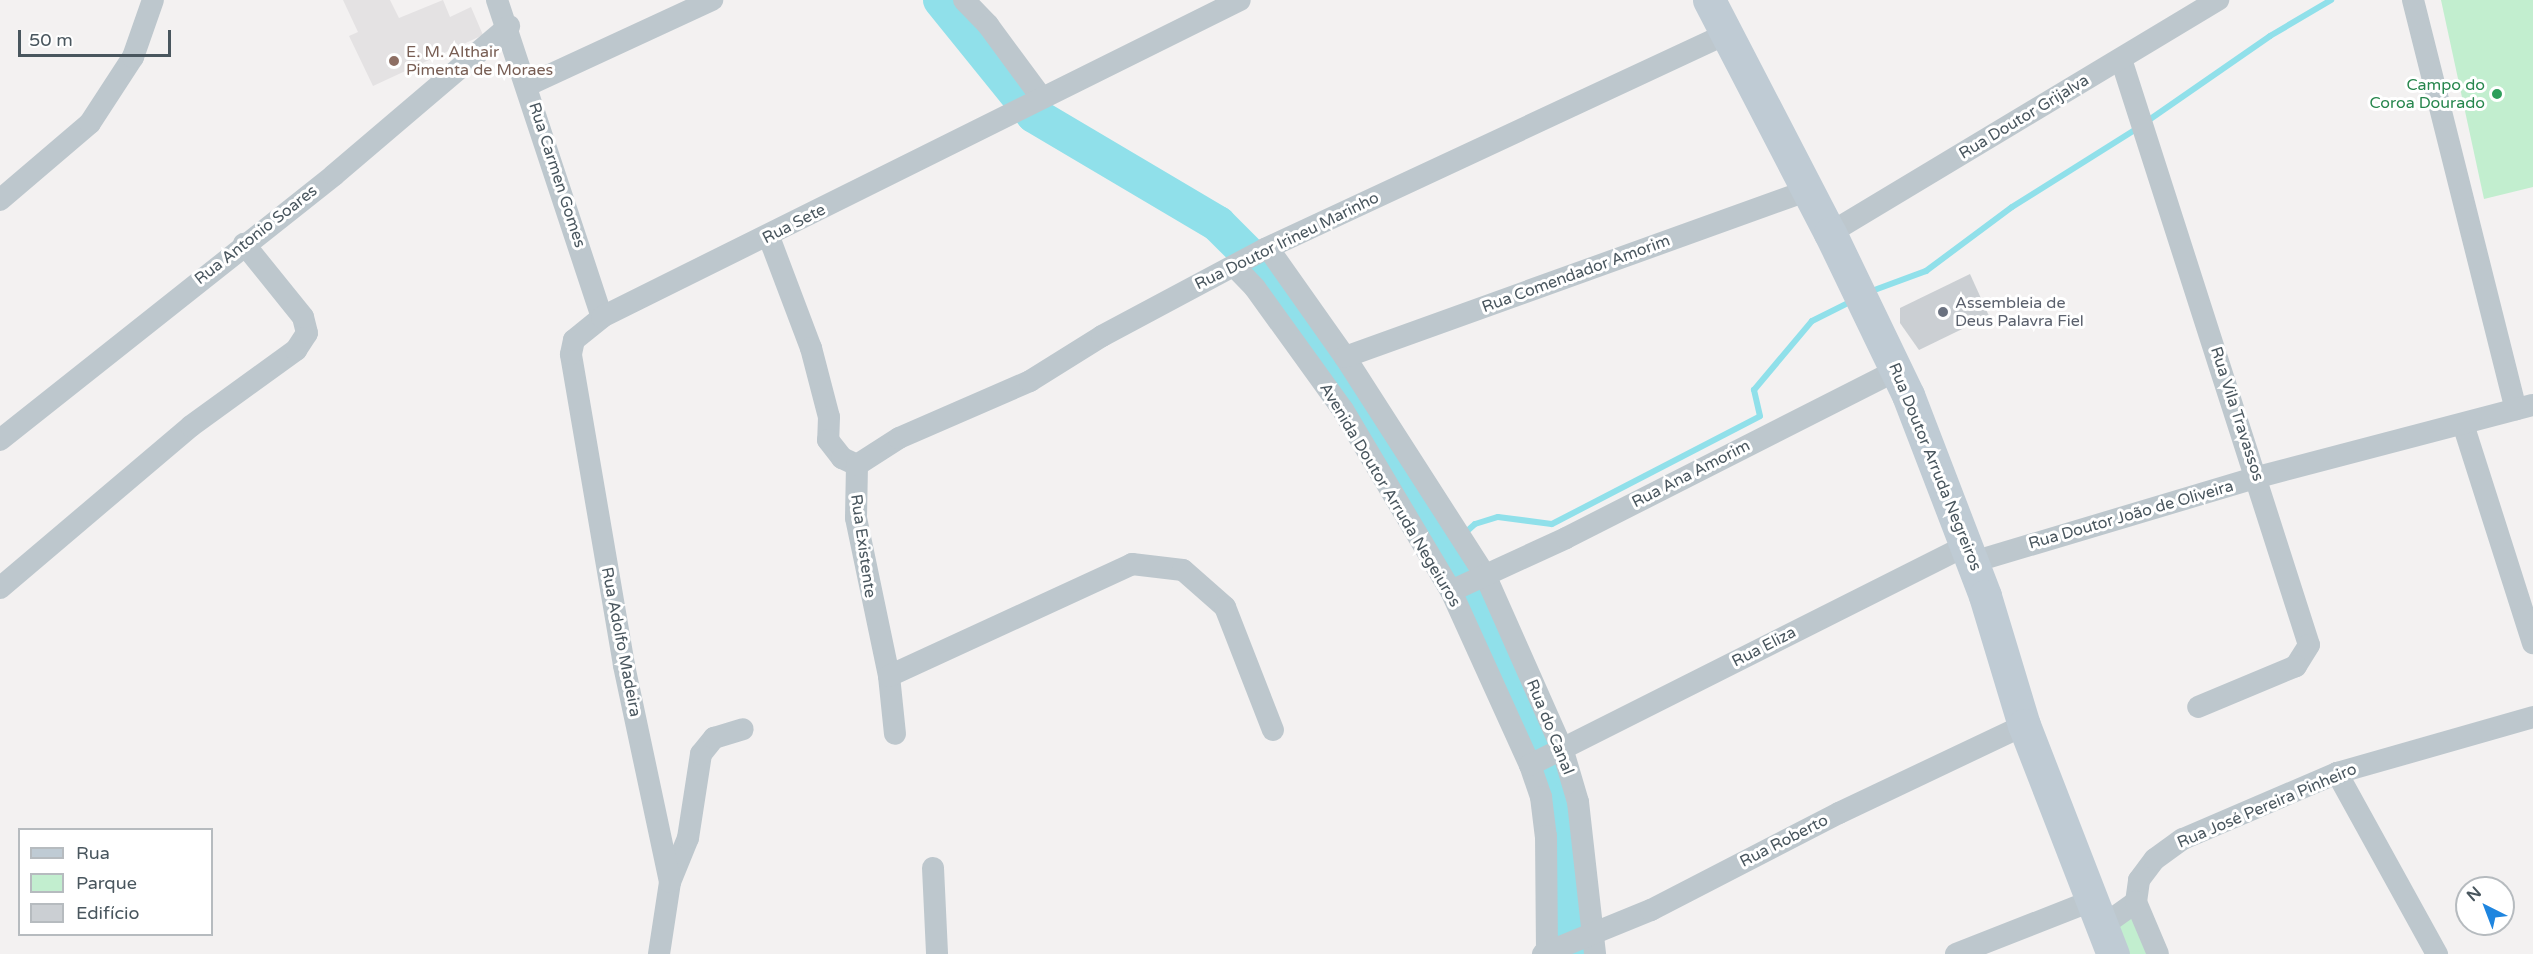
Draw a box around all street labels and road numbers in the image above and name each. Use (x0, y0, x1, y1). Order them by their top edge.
street label: Rua Doutor Grijalva (1956, 71, 2092, 163)
street label: Rua Carmen Gomes (524, 100, 590, 250)
street label: Rua Antonio Soares (191, 181, 321, 289)
street label: Rua Doutor Irineu Marinho (1192, 188, 1382, 294)
street label: Rua Sete (759, 200, 829, 248)
street label: Rua Comendador Amorim (1479, 231, 1673, 317)
street label: Rua Vila Travassos (2206, 344, 2268, 484)
street label: Rua Doutor Arruda Negreiros (1884, 360, 1986, 574)
street label: Avenida Doutor Arruda Negeiuros (1315, 380, 1465, 610)
street label: Rua Ana Amorim (1629, 436, 1753, 512)
street label: Rua Doutor João de Oliveira (2026, 477, 2236, 553)
street label: Rua Existente (846, 493, 880, 599)
street label: Rua Adolfo Madeira (597, 566, 645, 718)
street label: Rua Eliza (1729, 623, 1799, 671)
street label: Rua do Canal (1522, 677, 1578, 777)
street label: Rua José Pereira Pinheiro (2174, 759, 2360, 853)
street label: Rua Roberto (1737, 811, 1831, 871)

